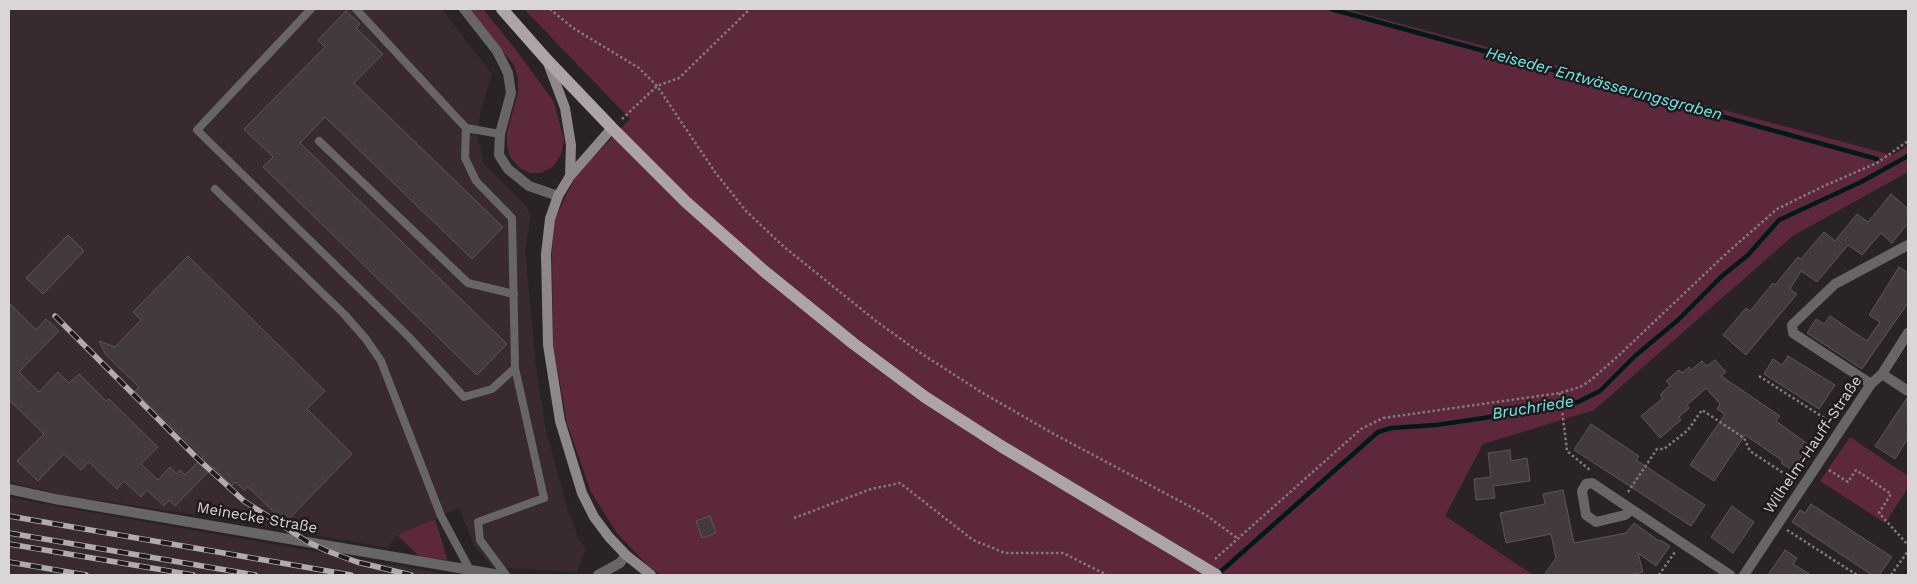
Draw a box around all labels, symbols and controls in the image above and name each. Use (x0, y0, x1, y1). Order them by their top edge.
water label: Heiseder Entwässerungsgraben (1484, 43, 1724, 125)
street label: Wilhelm-Hauff-Straße (1760, 373, 1866, 517)
water label: Bruchriede (1491, 392, 1575, 424)
street label: Meinecke Straße (195, 499, 319, 537)

